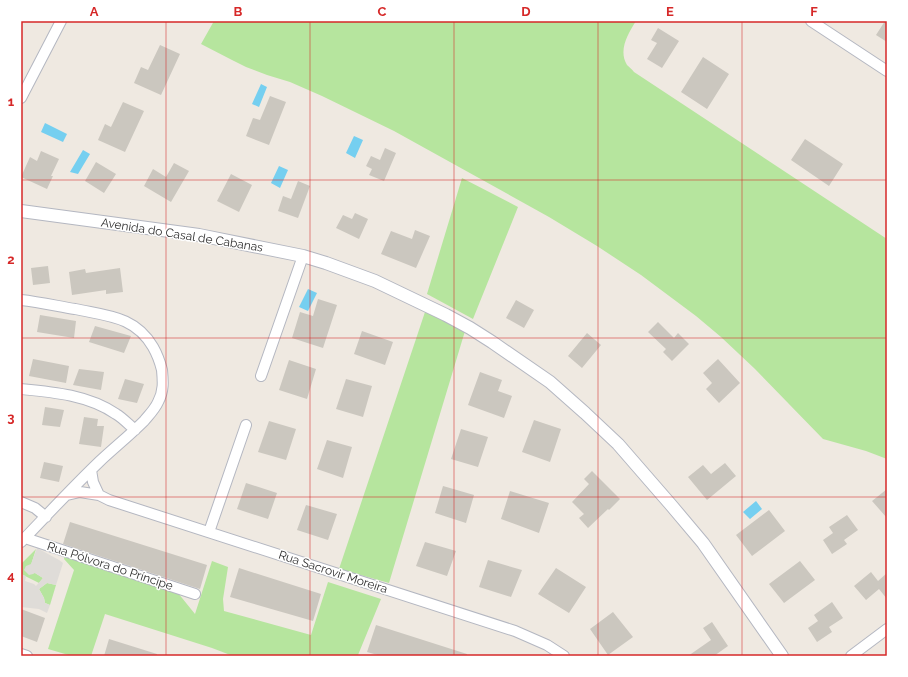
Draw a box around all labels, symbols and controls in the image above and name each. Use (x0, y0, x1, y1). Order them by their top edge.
text: A (90, 4, 99, 19)
text: B (234, 4, 243, 19)
text: C (378, 4, 387, 19)
text: D (521, 4, 531, 19)
text: E (666, 4, 674, 19)
text: F (810, 4, 818, 19)
text: 1 (8, 94, 15, 109)
street label: Avenida do Casal de Cabanas (100, 215, 264, 255)
text: 2 (7, 252, 15, 267)
text: 3 (7, 410, 15, 425)
street label: Rua Pólvora do Príncipe (45, 539, 175, 593)
street label: Rua Sacrovir Moreira (277, 548, 389, 596)
text: 4 (7, 568, 15, 583)

